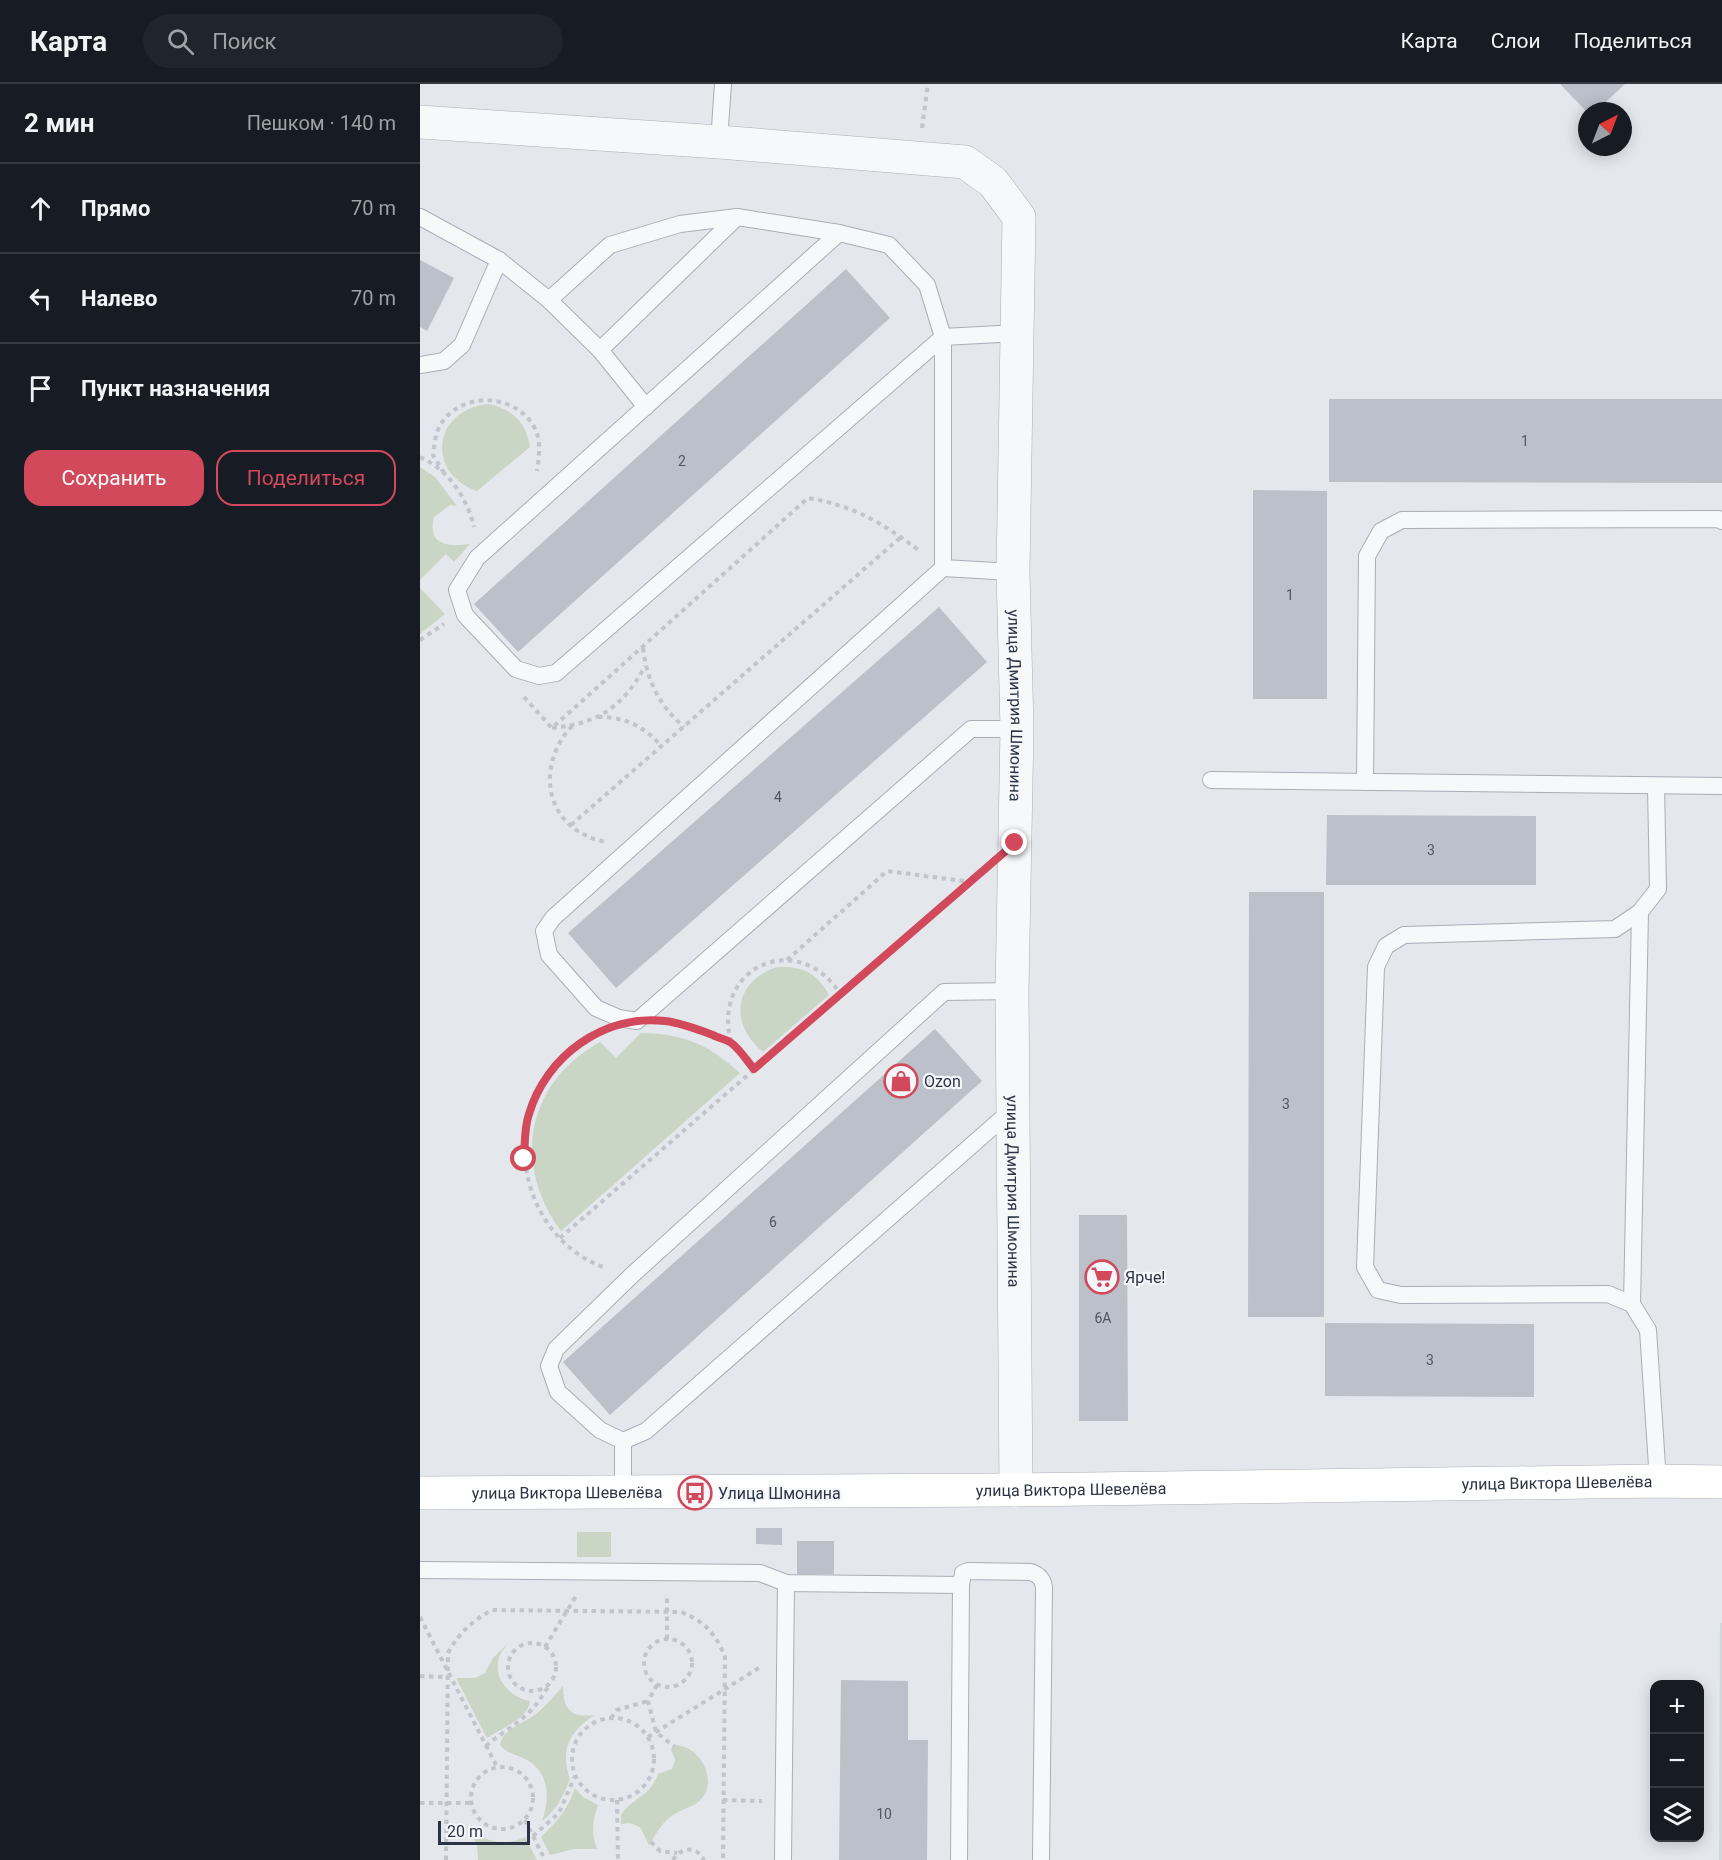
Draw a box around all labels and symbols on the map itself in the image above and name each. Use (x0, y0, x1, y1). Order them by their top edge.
north arrow (1578, 102, 1632, 156)
house number: 1 (1521, 433, 1529, 449)
house number: 2 (678, 453, 686, 469)
house number: 1 (1286, 587, 1294, 603)
street label: улица Дмитрия Шмонина (1004, 609, 1026, 802)
house number: 4 (774, 789, 782, 805)
route end (1001, 829, 1027, 855)
house number: 3 (1427, 842, 1435, 858)
shop icon: Ozon (883, 1063, 919, 1099)
place label: Ozon (924, 1072, 961, 1091)
street label: улица Дмитрия Шмонина (1003, 1095, 1023, 1288)
house number: 3 (1282, 1096, 1290, 1112)
route start (510, 1145, 536, 1171)
house number: 6 (769, 1214, 777, 1230)
supermarket icon: Ярче! (1084, 1259, 1120, 1295)
place label: Ярче! (1125, 1268, 1165, 1287)
house number: 6А (1094, 1310, 1112, 1326)
house number: 3 (1426, 1352, 1434, 1368)
street label: улица Виктора Шевелёва (1461, 1472, 1652, 1494)
bus stop icon: Улица Шмонина (677, 1475, 713, 1511)
street label: улица Виктора Шевелёва (976, 1479, 1166, 1500)
street label: улица Виктора Шевелёва (472, 1483, 662, 1503)
place label: Улица Шмонина (718, 1484, 841, 1503)
house number: 10 (876, 1806, 892, 1822)
scale bar (438, 1818, 530, 1846)

